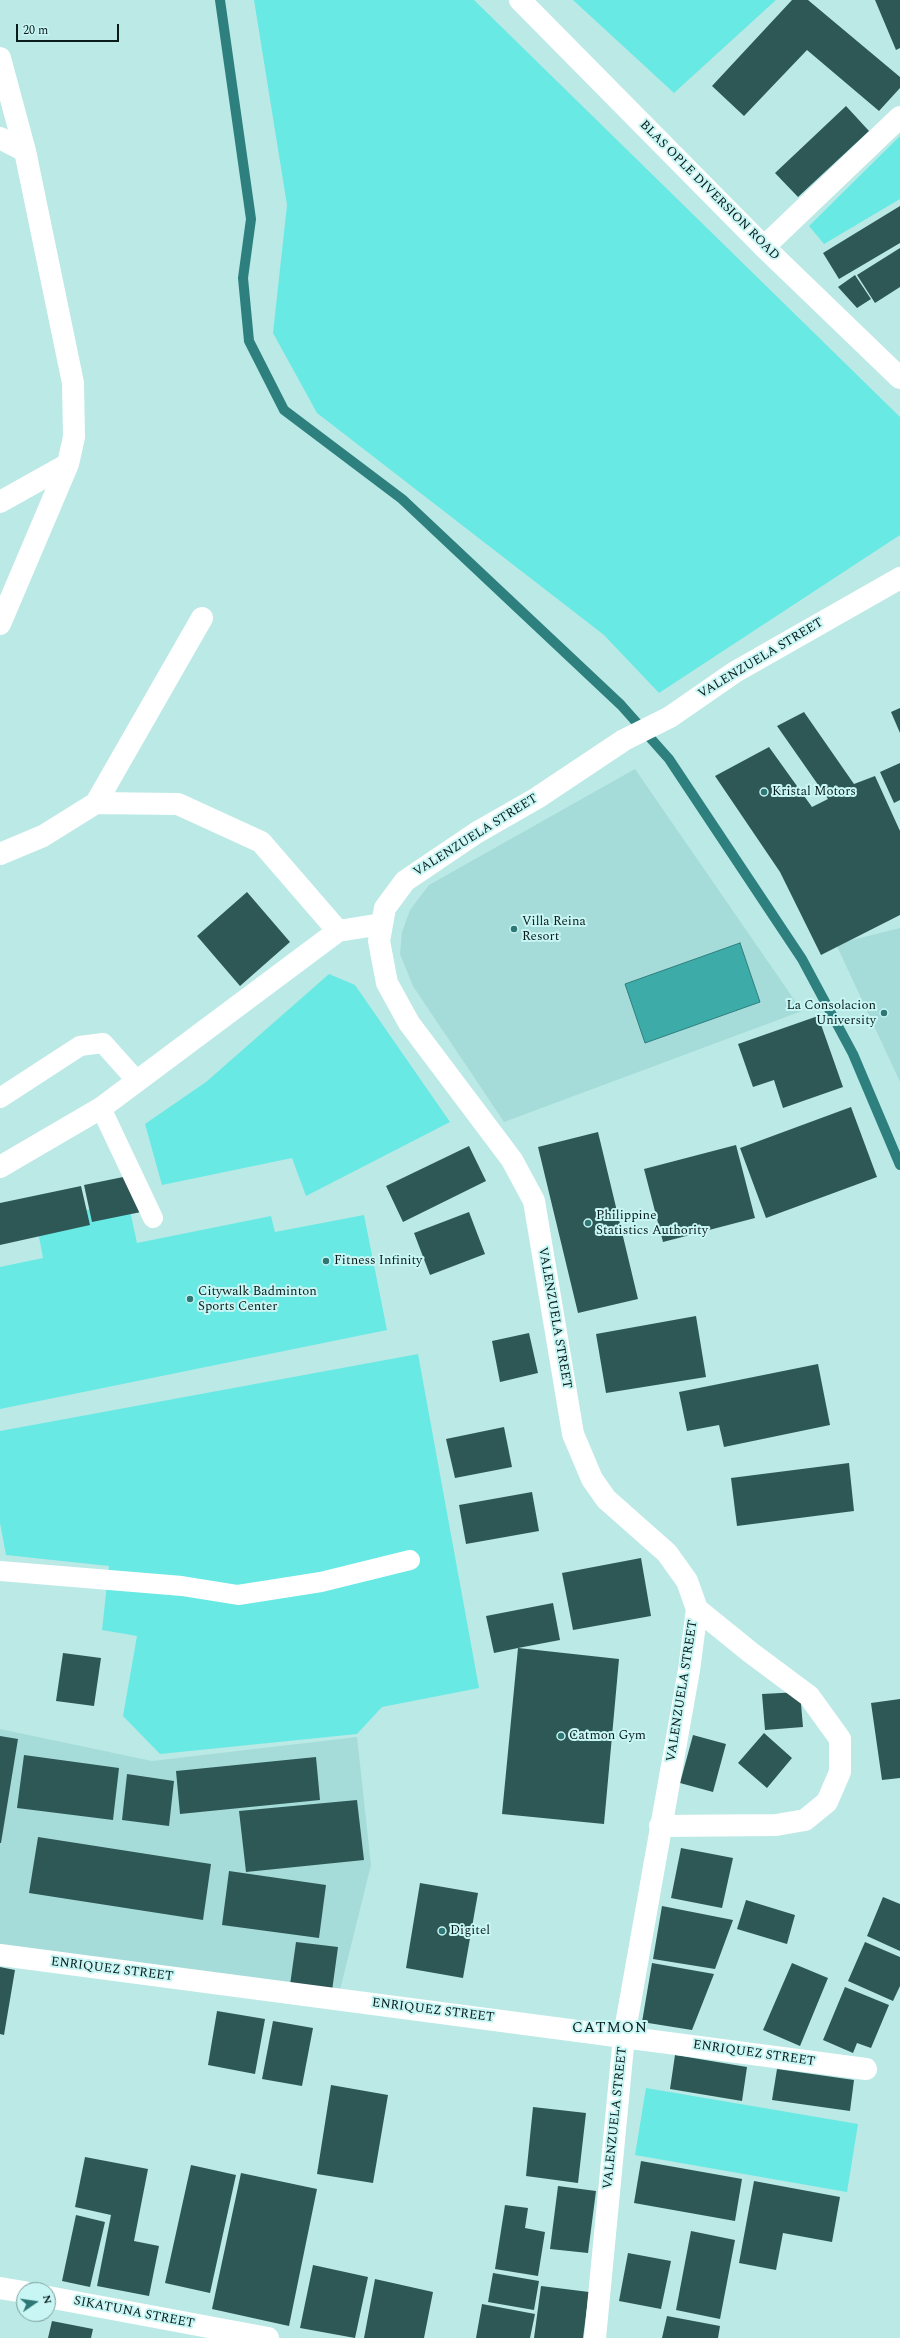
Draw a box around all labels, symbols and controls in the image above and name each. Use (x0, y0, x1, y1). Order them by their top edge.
scale bar (18, 16, 121, 42)
text: 20 m (23, 21, 48, 40)
street label: BLAS OPLE DIVERSION ROAD (636, 118, 782, 264)
street label: VALENZUELA STREET (696, 615, 826, 703)
place label: Kristal Motors (772, 784, 856, 800)
marker: Kristal Motors (759, 787, 769, 797)
street label: VALENZUELA STREET (411, 791, 541, 881)
place label: Villa Reina Resort (522, 914, 586, 945)
marker: Villa Reina Resort (509, 924, 519, 934)
place label: La Consolacion University (786, 998, 876, 1029)
marker: La Consolacion University (879, 1008, 889, 1018)
place label: Philippine Statistics Authority (596, 1208, 708, 1239)
marker: Philippine Statistics Authority (583, 1218, 593, 1228)
street label: VALENZUELA STREET (534, 1246, 574, 1390)
place label: Fitness Infinity (334, 1253, 422, 1269)
marker: Fitness Infinity (321, 1256, 331, 1266)
place label: Citywalk Badminton Sports Center (198, 1284, 317, 1315)
marker: Citywalk Badminton Sports Center (185, 1294, 195, 1304)
street label: VALENZUELA STREET (664, 1619, 702, 1763)
place label: Catmon Gym (569, 1728, 646, 1744)
marker: Catmon Gym (556, 1731, 566, 1741)
place label: Digitel (450, 1923, 490, 1939)
marker: Digitel (437, 1926, 447, 1936)
street label: ENRIQUEZ STREET (50, 1955, 174, 1985)
street label: ENRIQUEZ STREET (371, 1996, 495, 2026)
district label: CATMON (572, 2020, 648, 2038)
street label: ENRIQUEZ STREET (692, 2038, 816, 2070)
street label: VALENZUELA STREET (601, 2046, 631, 2190)
north arrow (16, 2282, 56, 2322)
text: N (38, 2293, 56, 2306)
street label: SIKATUNA STREET (72, 2294, 196, 2332)

